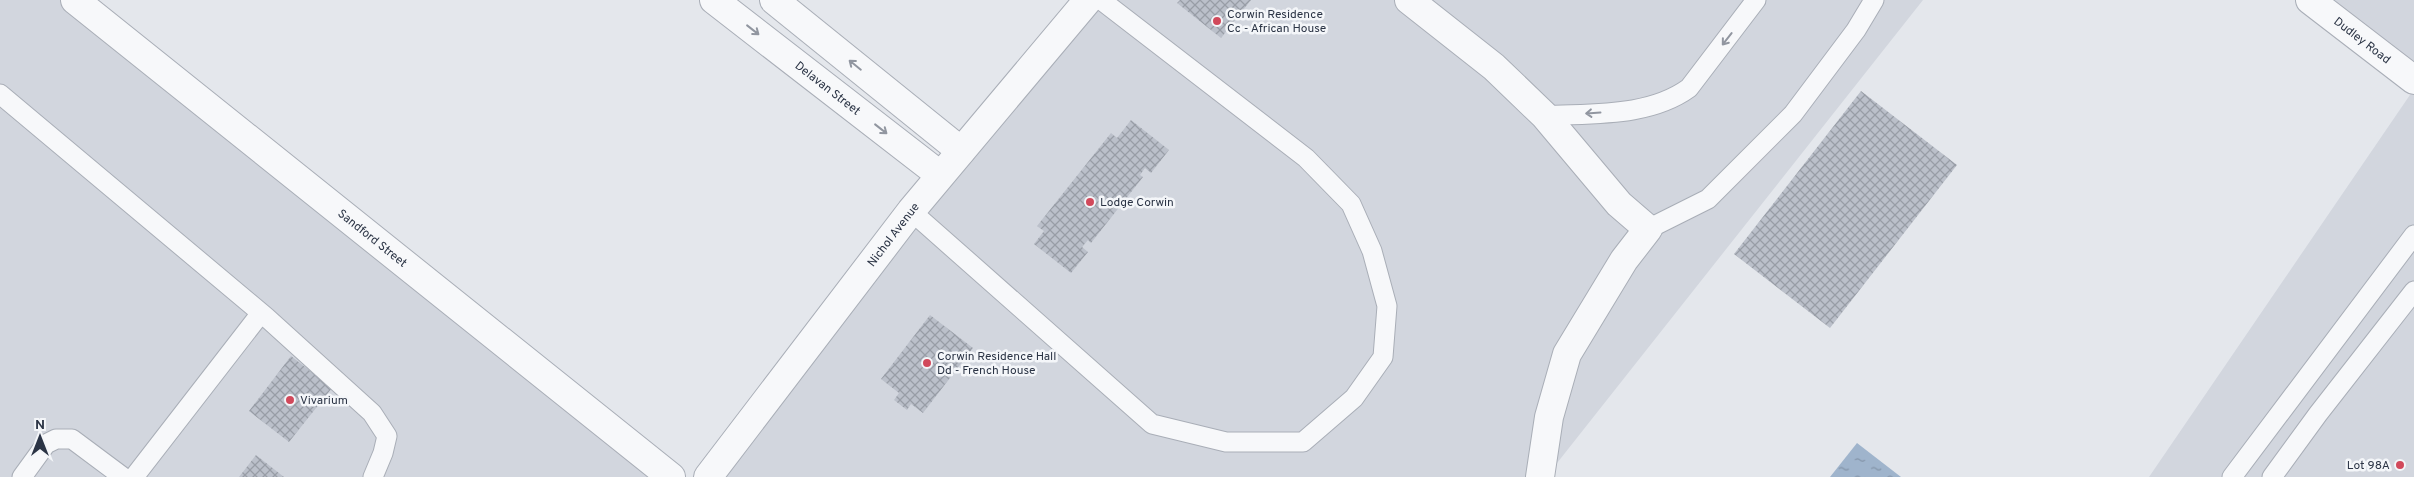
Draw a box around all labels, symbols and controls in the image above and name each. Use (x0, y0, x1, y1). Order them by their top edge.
place label: Corwin Residence Cc - African House (1227, 7, 1326, 37)
street label: Dudley Road (2330, 14, 2394, 68)
marker: Corwin Residence Cc - African House (1211, 15, 1223, 27)
one-way arrow (746, 25, 760, 35)
one-way arrow (1721, 32, 1732, 45)
street label: Delavan Street (791, 58, 863, 119)
one-way arrow (849, 60, 862, 71)
one-way arrow (1586, 108, 1602, 117)
one-way arrow (874, 124, 887, 135)
place label: Lodge Corwin (1100, 195, 1174, 211)
marker: Lodge Corwin (1084, 196, 1096, 208)
street label: Nichol Avenue (864, 200, 924, 271)
street label: Sandford Street (334, 206, 410, 272)
place label: Corwin Residence Hall Dd - French House (937, 349, 1056, 379)
marker: Corwin Residence Hall Dd - French House (921, 357, 933, 369)
place label: Vivarium (300, 393, 348, 409)
marker: Vivarium (284, 394, 296, 406)
north arrow (15, 412, 65, 462)
text: N (35, 417, 45, 434)
place label: Lot 98A (2347, 458, 2390, 474)
marker: Lot 98A (2394, 459, 2406, 471)

